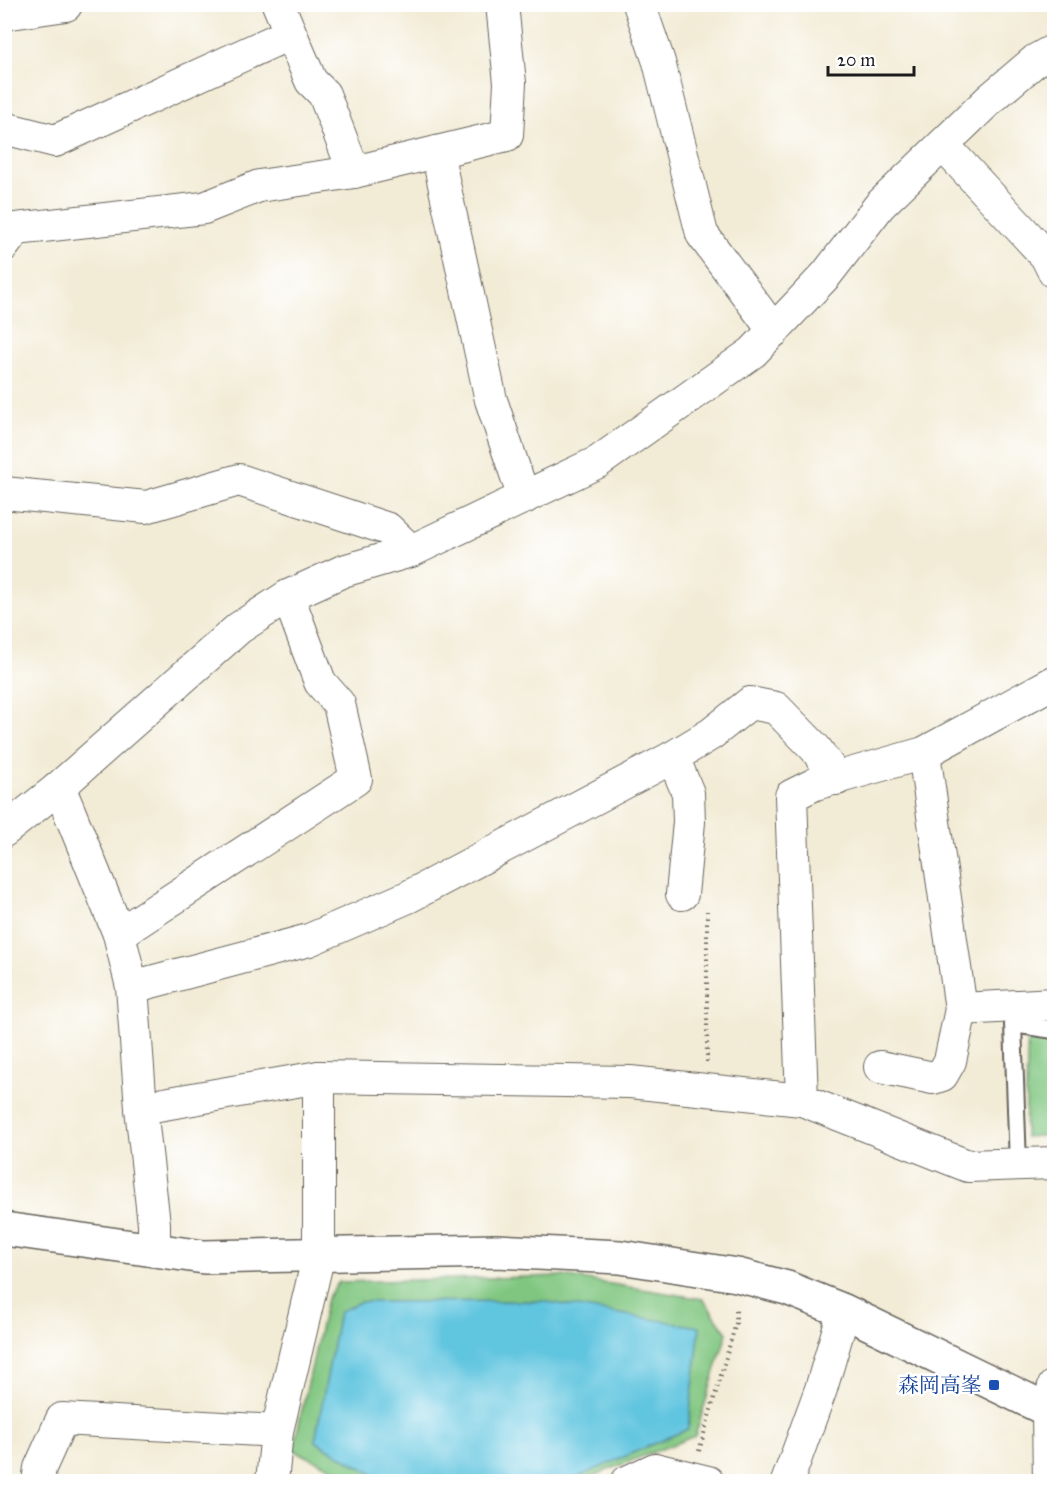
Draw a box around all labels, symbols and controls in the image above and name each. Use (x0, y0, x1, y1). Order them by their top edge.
scale bar (828, 39, 914, 77)
text: 20 m (837, 49, 875, 71)
place label: 森岡高峯 (898, 1372, 982, 1398)
marker: 森岡高峯 (987, 1378, 1001, 1392)

